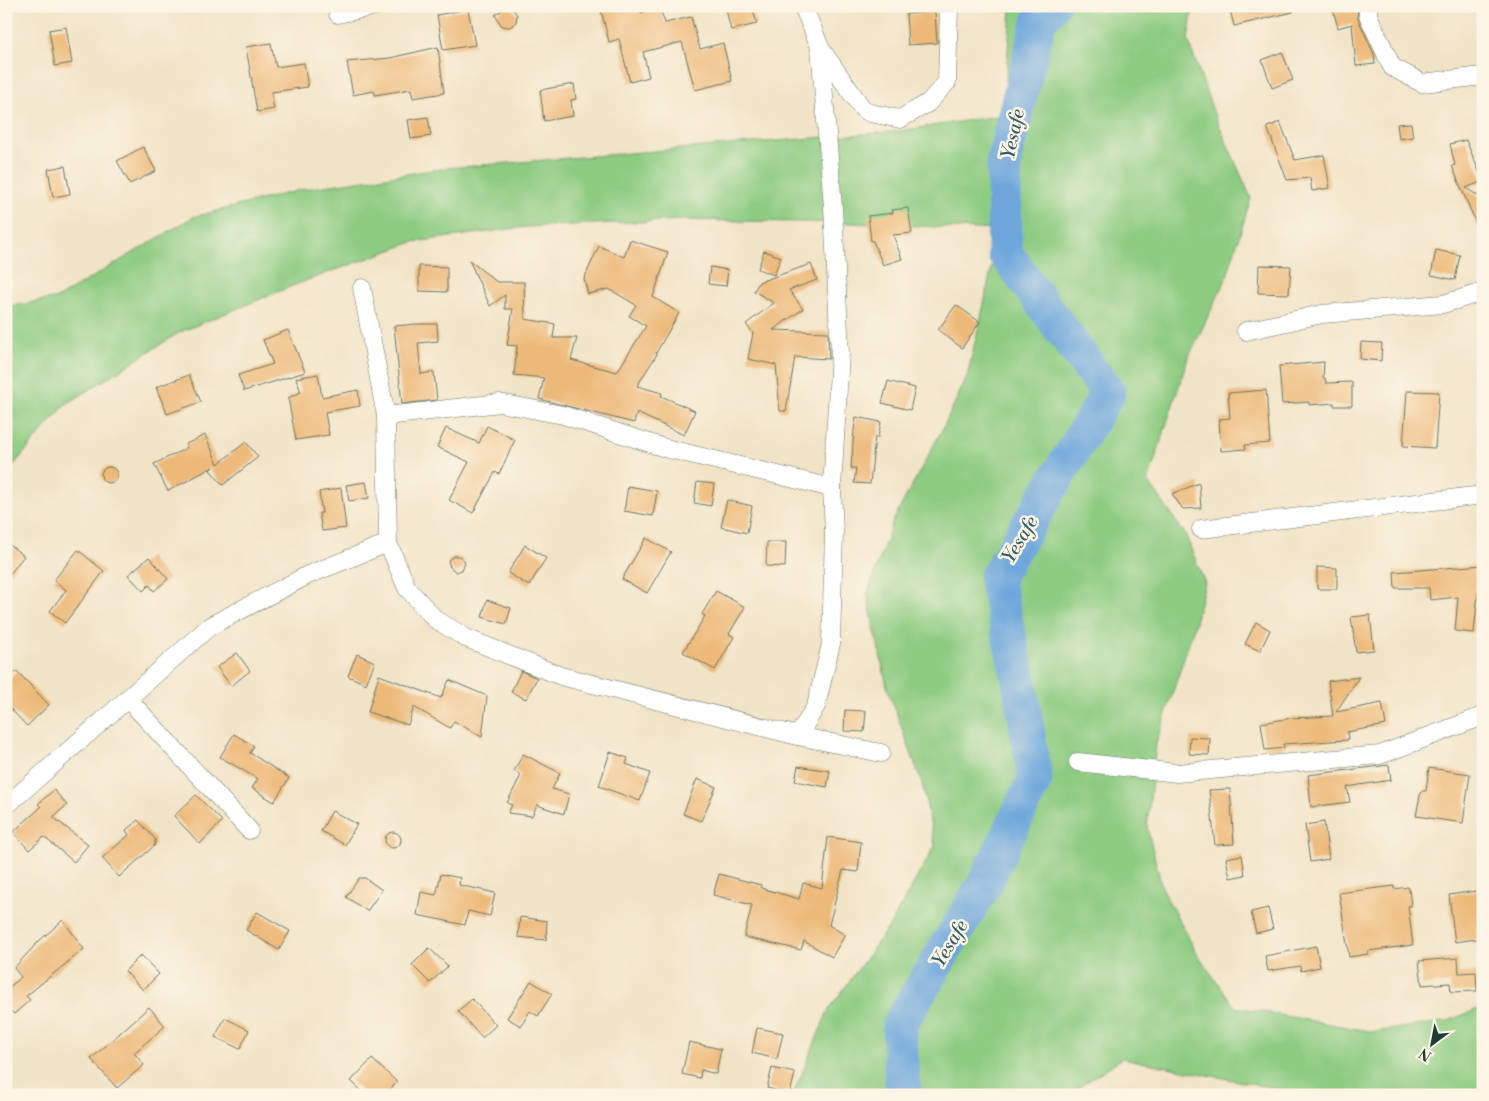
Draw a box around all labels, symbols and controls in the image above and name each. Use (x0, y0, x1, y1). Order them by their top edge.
water label: Yesafe (996, 107, 1030, 162)
water label: Yesafe (996, 511, 1043, 567)
water label: Yesafe (926, 915, 973, 971)
north arrow (1406, 1018, 1456, 1068)
text: N (1416, 1044, 1435, 1065)

